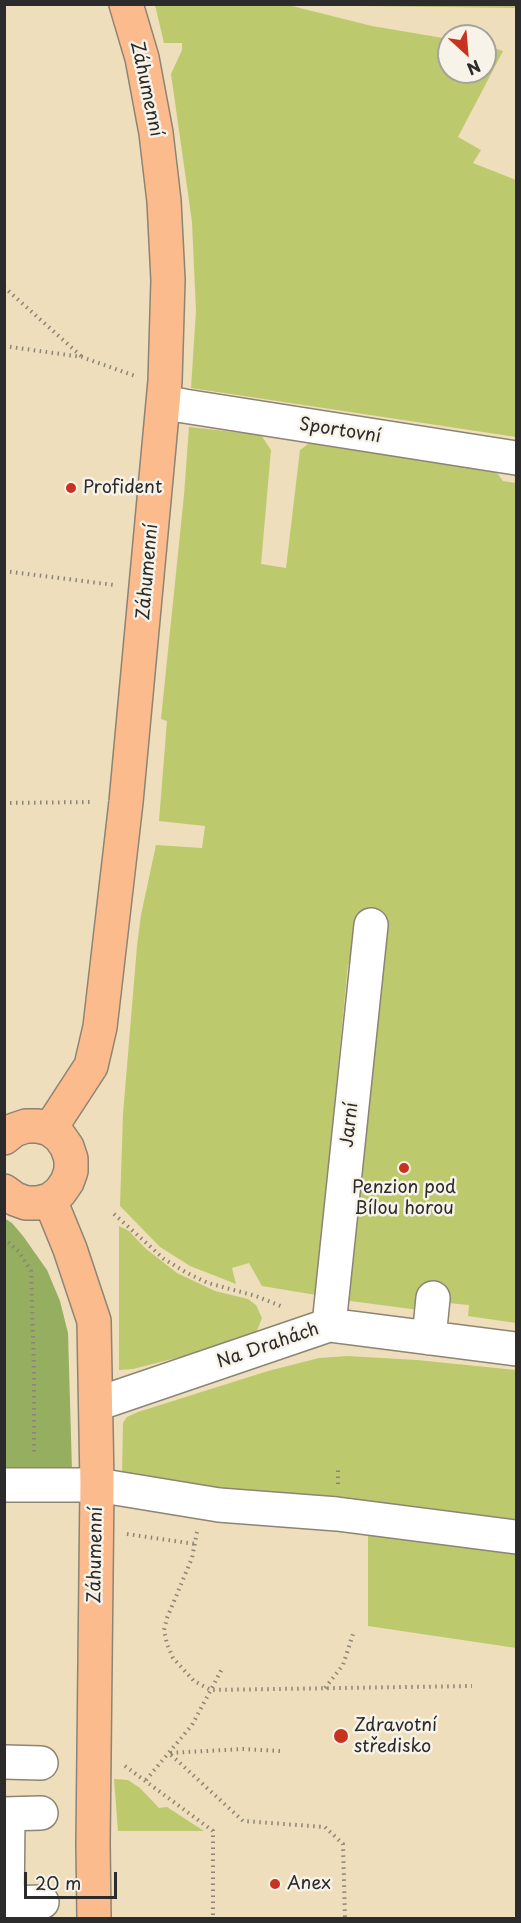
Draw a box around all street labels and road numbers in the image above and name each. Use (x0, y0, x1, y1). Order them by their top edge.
street label: Záhumenní (125, 39, 167, 139)
street label: Sportovní (298, 414, 382, 448)
street label: Záhumenní (133, 523, 163, 621)
street label: Jarní (337, 1101, 363, 1149)
street label: Na Drahách (214, 1318, 322, 1374)
street label: Záhumenní (84, 1506, 108, 1604)

